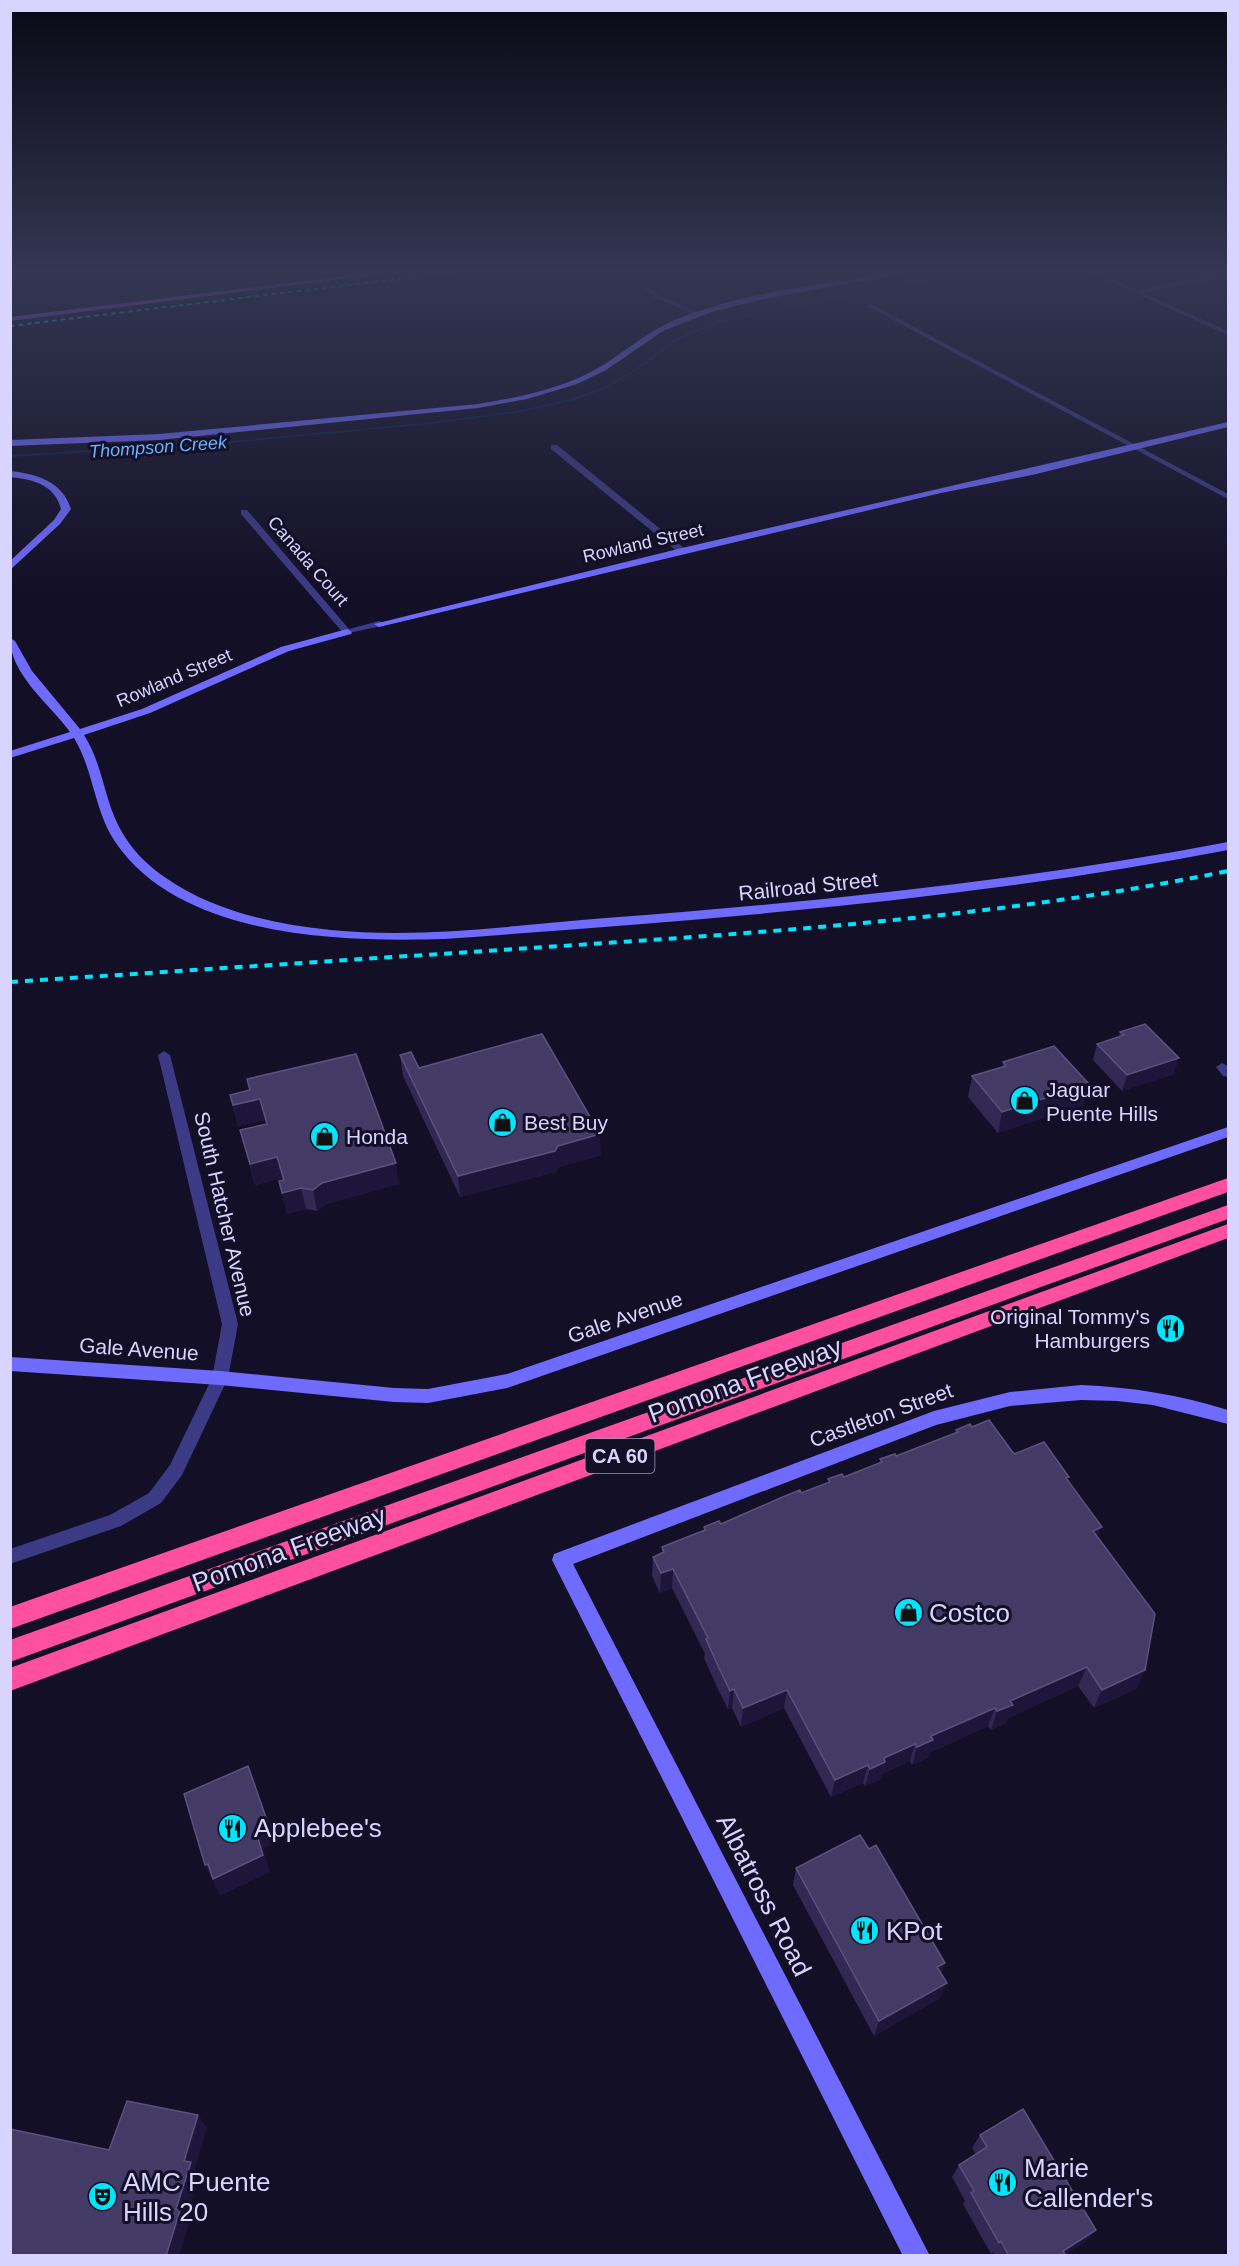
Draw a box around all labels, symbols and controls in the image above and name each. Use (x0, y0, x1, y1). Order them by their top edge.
water label: Thompson Creek (88, 432, 229, 462)
street label: Canada Court (264, 512, 352, 610)
street label: Rowland Street (581, 519, 705, 567)
street label: Rowland Street (113, 645, 235, 711)
street label: Railroad Street (737, 867, 879, 905)
place label: Jaguar Puente Hills (1046, 1078, 1158, 1125)
shop icon: Jaguar Puente Hills (1009, 1085, 1041, 1117)
shop icon: Best Buy (487, 1106, 519, 1138)
street label: South Hatcher Avenue (190, 1109, 260, 1319)
place label: Best Buy (524, 1111, 609, 1134)
shop icon: Honda (309, 1120, 341, 1152)
place label: Honda (346, 1125, 408, 1148)
street label: Gale Avenue (565, 1287, 685, 1347)
place label: Original Tommy's Hamburgers (990, 1305, 1150, 1352)
restaurant icon: Original Tommy's Hamburgers (1155, 1312, 1187, 1344)
street label: Pomona Freeway (644, 1331, 846, 1429)
street label: Gale Avenue (78, 1333, 200, 1365)
street label: Castleton Street (806, 1378, 956, 1452)
road number: CA 60 (586, 1439, 654, 1473)
street label: Pomona Freeway (188, 1500, 390, 1598)
shop icon: Costco (892, 1597, 924, 1629)
place label: Costco (929, 1598, 1010, 1628)
street label: Albatross Road (710, 1809, 818, 1981)
restaurant icon: Applebee's (217, 1812, 249, 1844)
place label: Applebee's (254, 1813, 382, 1843)
restaurant icon: KPot (849, 1915, 881, 1947)
place label: KPot (886, 1916, 943, 1946)
place label: Marie Callender's (1024, 2153, 1153, 2213)
place label: AMC Puente Hills 20 (123, 2167, 270, 2227)
restaurant icon: Marie Callender's (987, 2167, 1019, 2199)
theatre icon: AMC Puente Hills 20 (86, 2181, 118, 2213)

